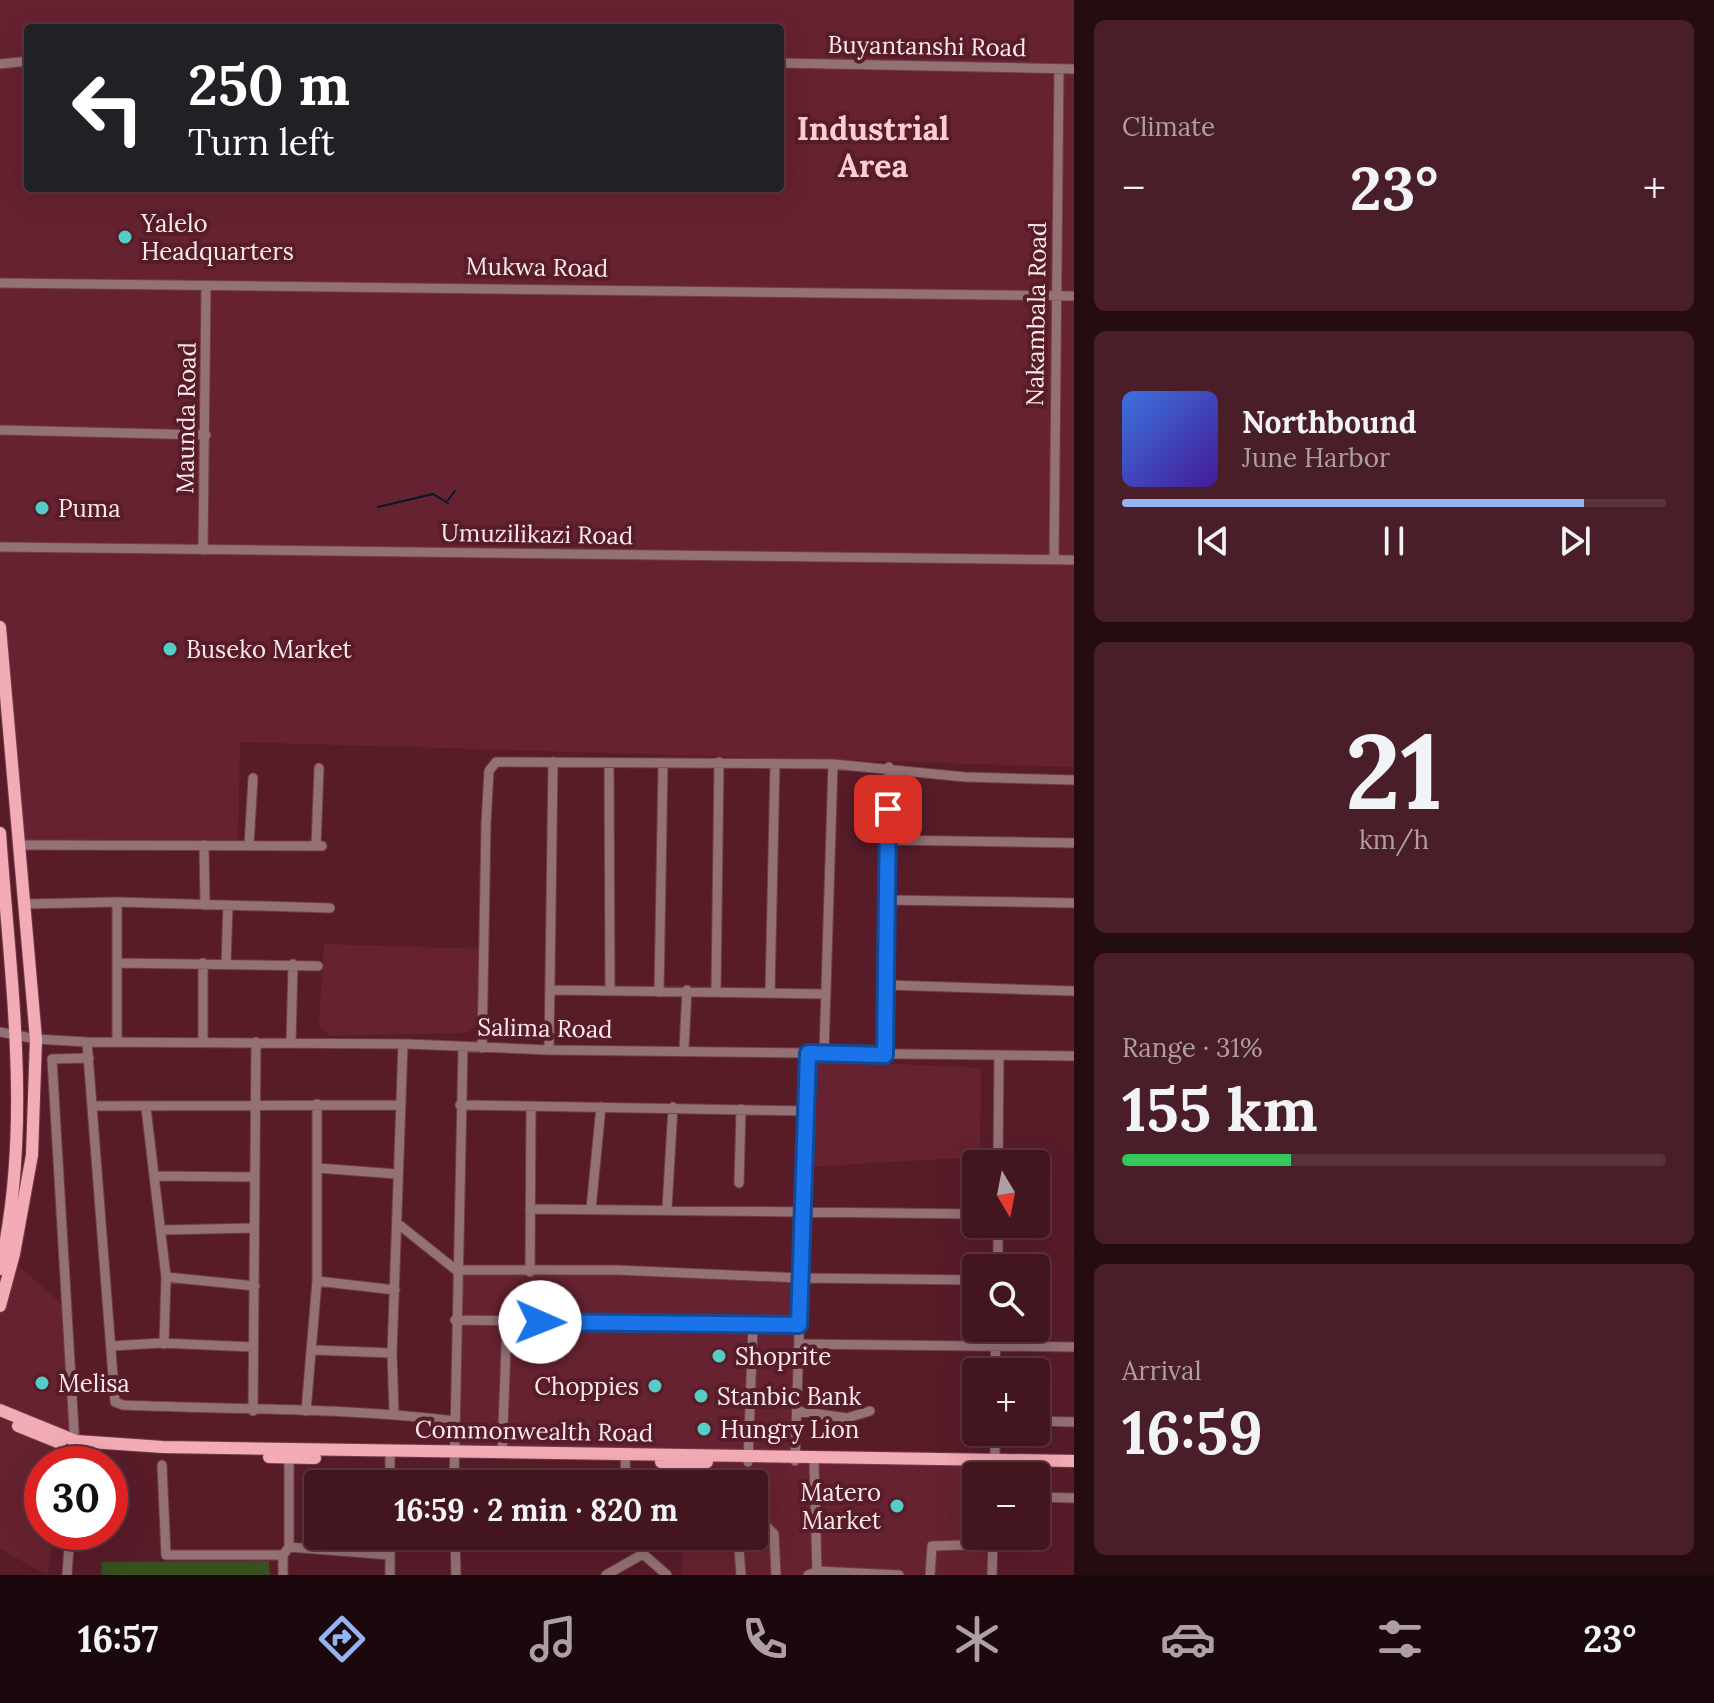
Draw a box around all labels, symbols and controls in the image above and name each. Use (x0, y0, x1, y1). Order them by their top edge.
street label: Buyantanshi Road (827, 29, 1027, 63)
text: 250 m (188, 49, 350, 120)
icon: left (56, 56, 160, 160)
district label: Industrial Area (797, 108, 949, 186)
text: Climate (1122, 110, 1215, 143)
text: Turn left (188, 119, 335, 165)
text: 23° (1350, 150, 1438, 226)
text: − (1122, 160, 1145, 216)
text: + (1643, 160, 1666, 216)
place label: Yalelo Headquarters (140, 208, 294, 267)
street label: Nakambala Road (1019, 221, 1053, 407)
marker: Yalelo Headquarters (116, 228, 134, 246)
street label: Mukwa Road (465, 250, 609, 284)
street label: Maunda Road (169, 342, 203, 494)
text: Northbound (1242, 403, 1417, 441)
text: June Harbor (1242, 441, 1390, 474)
place label: Puma (58, 493, 121, 524)
marker: Puma (33, 499, 51, 517)
street label: Umuzilikazi Road (441, 517, 633, 551)
icon: previous (1191, 519, 1235, 563)
icon: pause (1372, 519, 1416, 563)
icon: next (1553, 519, 1597, 563)
place label: Buseko Market (186, 634, 353, 665)
marker: Buseko Market (161, 640, 179, 658)
text: 21 (1345, 704, 1443, 837)
pin (854, 775, 922, 843)
icon: arrive (866, 787, 910, 831)
text: km/h (1359, 823, 1429, 856)
street label: Salima Road (477, 1011, 613, 1045)
text: Range · 31% (1122, 1031, 1263, 1064)
text: 155 km (1122, 1071, 1318, 1147)
north arrow (962, 1150, 1050, 1238)
map controls (962, 1150, 1050, 1550)
button: search (962, 1254, 1050, 1342)
position arrow (498, 1280, 582, 1364)
place label: Shoprite (735, 1341, 831, 1372)
marker: Shoprite (710, 1347, 728, 1365)
text: Arrival (1122, 1354, 1201, 1387)
button: + (962, 1358, 1050, 1446)
place label: Melisa (58, 1368, 130, 1399)
place label: Choppies (534, 1371, 639, 1402)
marker: Melisa (33, 1374, 51, 1392)
marker: Choppies (646, 1377, 664, 1395)
place label: Stanbic Bank (717, 1381, 861, 1412)
marker: Stanbic Bank (692, 1387, 710, 1405)
text: 16:59 (1122, 1394, 1263, 1470)
street label: Commonwealth Road (415, 1413, 653, 1449)
place label: Hungry Lion (720, 1414, 859, 1445)
marker: Hungry Lion (695, 1420, 713, 1438)
speed limit sign: 30 (24, 1446, 128, 1550)
button: − (962, 1462, 1050, 1550)
place label: Matero Market (800, 1477, 882, 1536)
text: 16:59 · 2 min · 820 m (394, 1491, 678, 1529)
marker: Matero Market (888, 1497, 906, 1515)
icon: directions (314, 1611, 370, 1667)
icon: music (525, 1611, 581, 1667)
icon: phone (737, 1611, 793, 1667)
icon: climate (949, 1611, 1005, 1667)
icon: car (1160, 1611, 1216, 1667)
icon: filters (1372, 1611, 1428, 1667)
text: 16:57 (78, 1616, 158, 1662)
text: 23° (1583, 1616, 1636, 1662)

